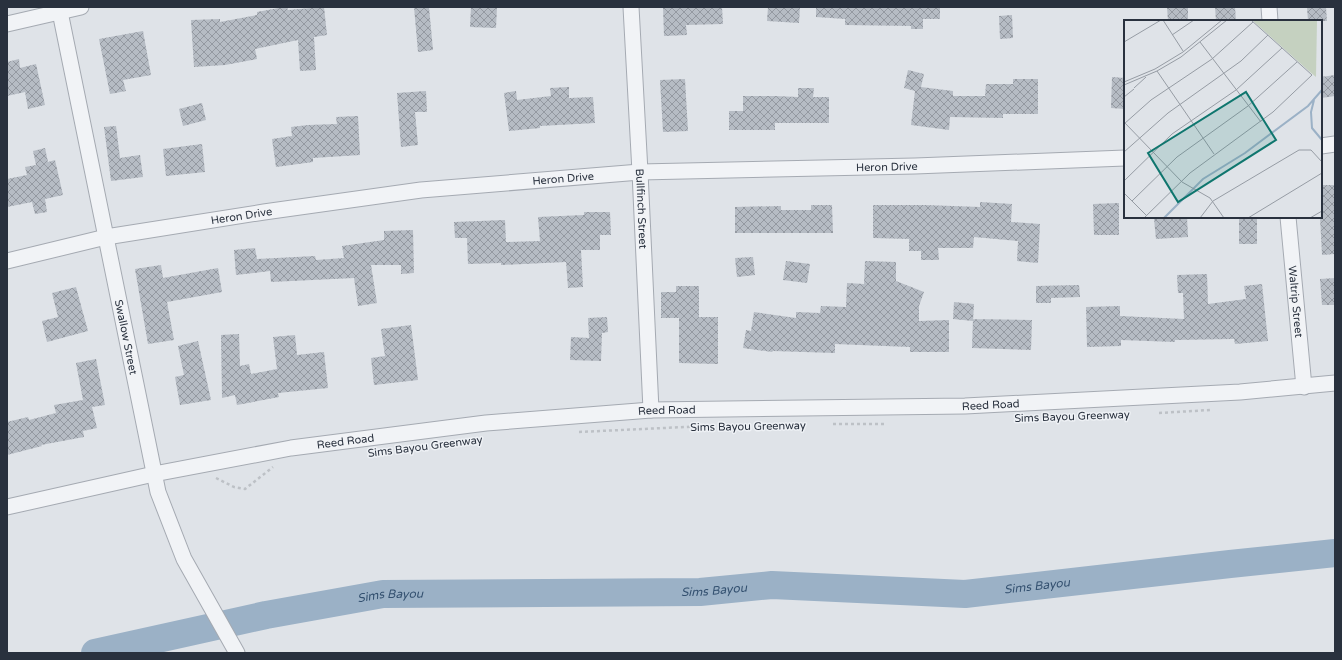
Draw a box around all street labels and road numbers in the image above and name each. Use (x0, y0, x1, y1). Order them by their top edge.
street label: Heron Drive (856, 160, 918, 174)
street label: Bullfinch Street (633, 168, 650, 249)
street label: Heron Drive (532, 170, 595, 188)
street label: Heron Drive (210, 205, 273, 227)
street label: Waltrip Street (1286, 265, 1305, 338)
street label: Swallow Street (112, 299, 140, 376)
street label: Reed Road (962, 397, 1020, 413)
street label: Reed Road (637, 403, 696, 418)
street label: Sims Bayou Greenway (1014, 408, 1130, 425)
street label: Sims Bayou Greenway (690, 419, 806, 434)
street label: Reed Road (316, 431, 375, 452)
street label: Sims Bayou Greenway (367, 433, 483, 460)

